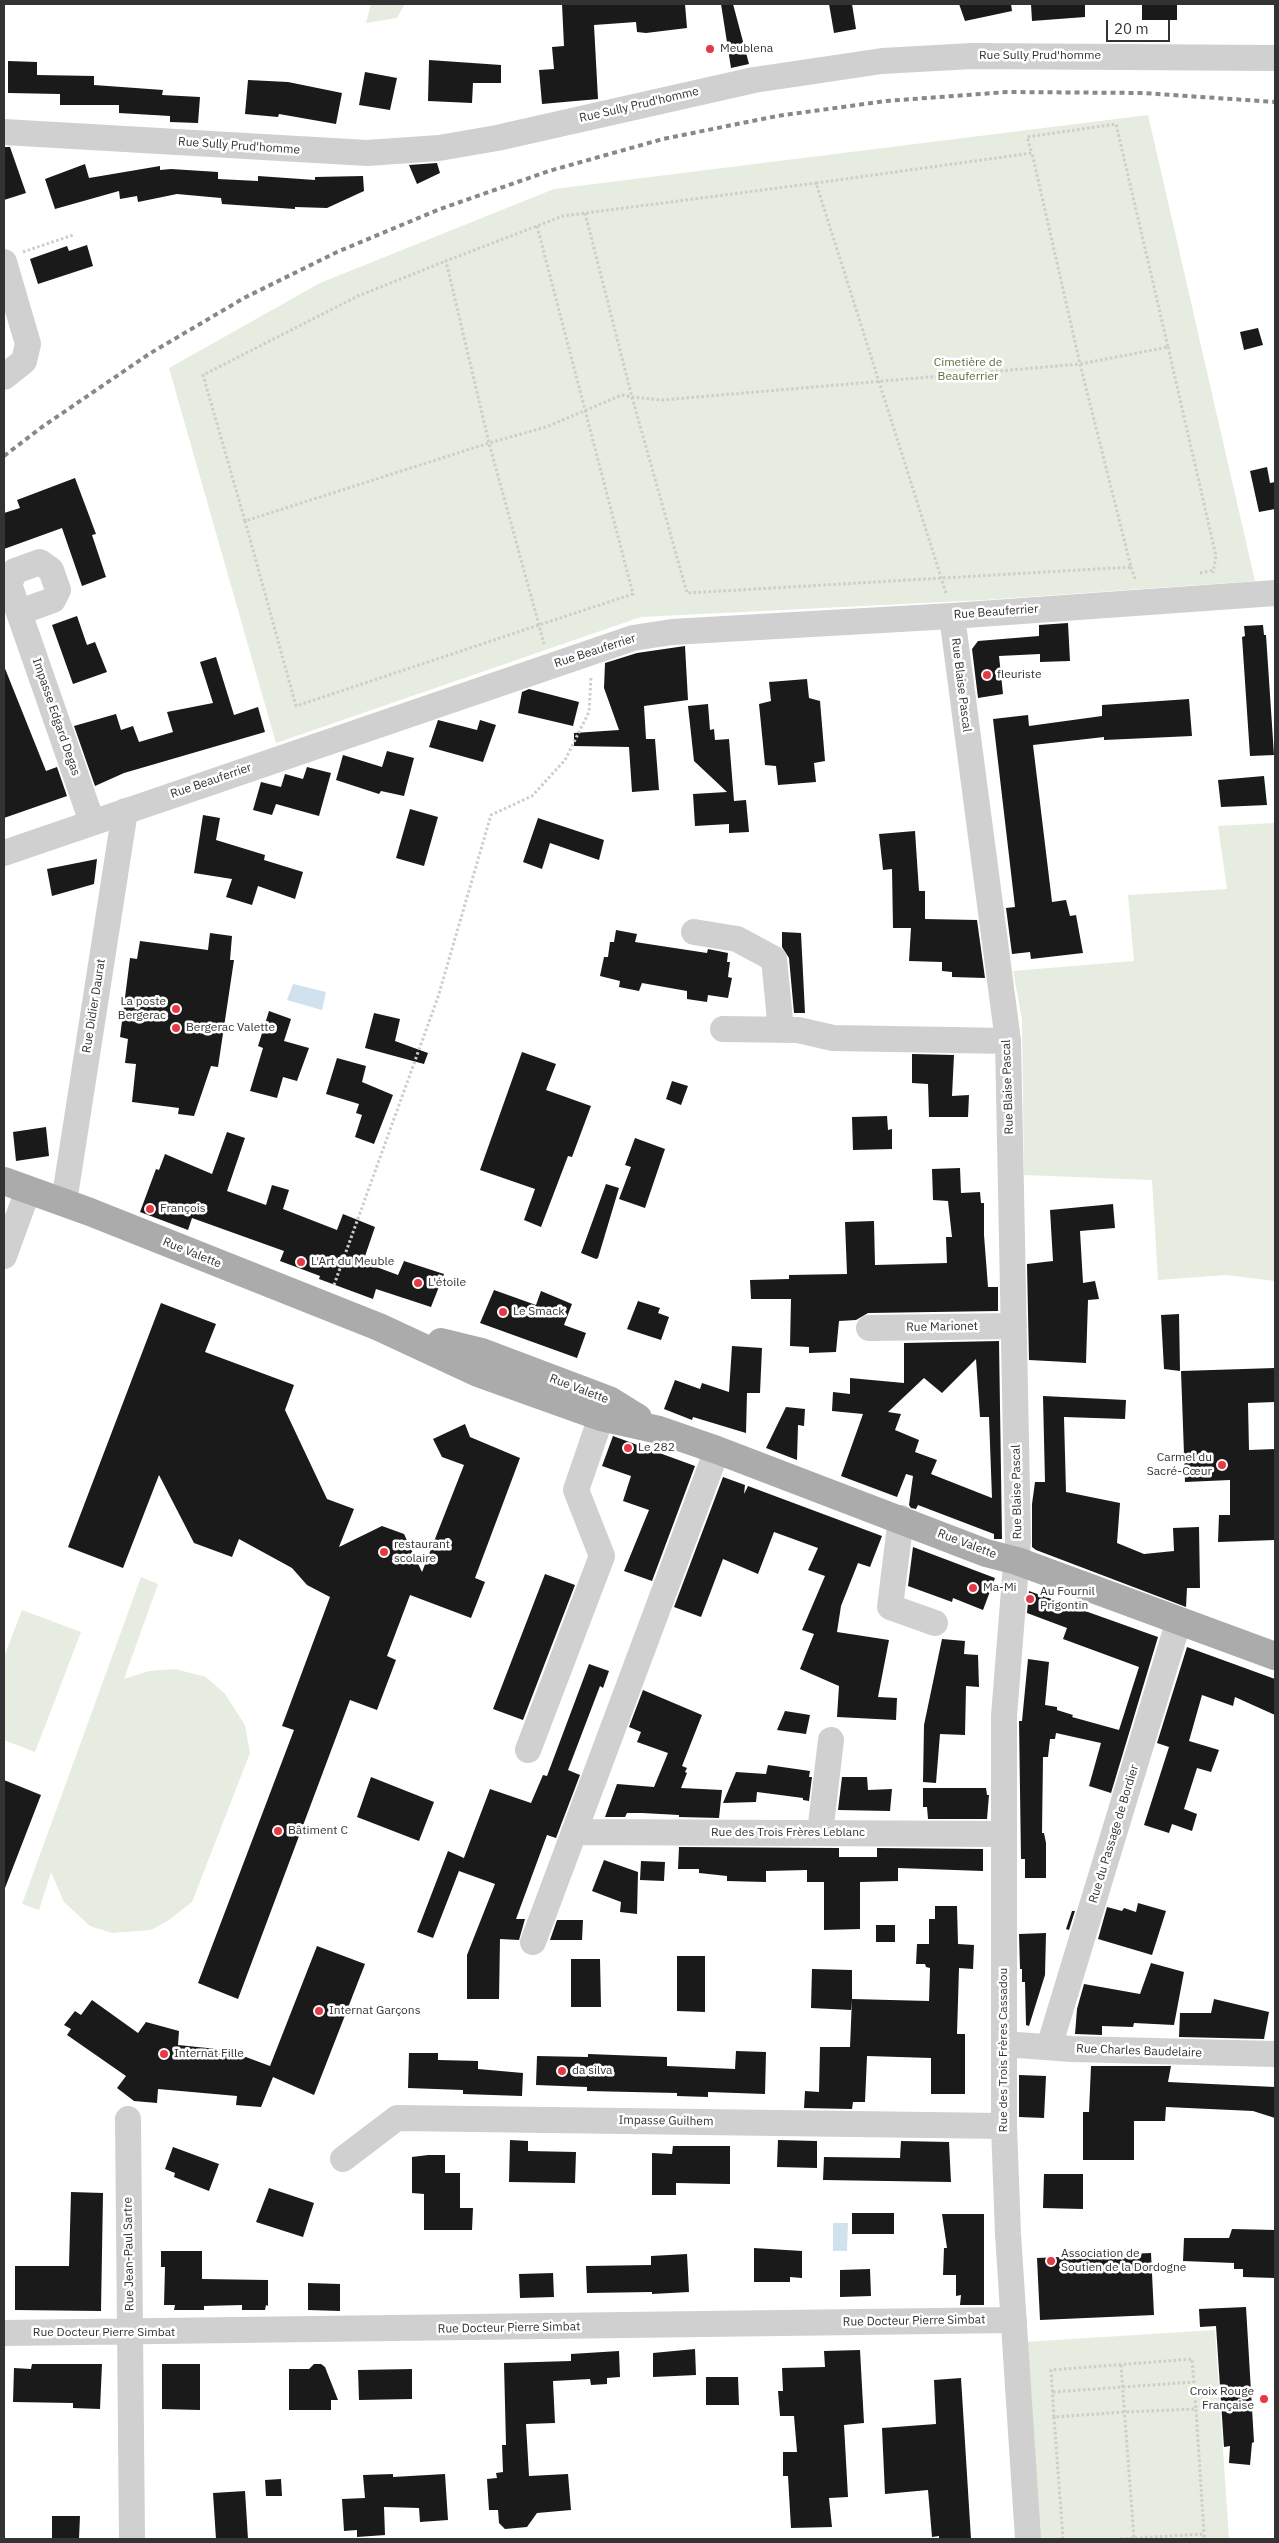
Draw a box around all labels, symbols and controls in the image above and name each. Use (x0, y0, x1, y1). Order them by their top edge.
scale bar (1109, 10, 1173, 42)
text: 20 m (1114, 19, 1149, 38)
place label: Meublena (720, 42, 773, 56)
marker: Meublena (704, 43, 716, 55)
street label: Rue Sully Prud'homme (979, 49, 1101, 63)
street label: Rue Sully Prud'homme (578, 84, 700, 126)
street label: Rue Sully Prud'homme (178, 135, 300, 157)
park label: Cimetière de Beauferrier (934, 356, 1002, 384)
street label: Rue Beauferrier (953, 602, 1039, 622)
street label: Rue Beauferrier (552, 631, 638, 671)
street label: Rue Blaise Pascal (948, 637, 974, 733)
street label: Impasse Edgard Degas (29, 656, 83, 778)
place label: fleuriste (997, 668, 1041, 682)
marker: fleuriste (981, 669, 993, 681)
street label: Rue Beauferrier (169, 760, 253, 802)
street label: Rue Didier Daurat (79, 958, 109, 1054)
place label: La poste Bergerac (118, 995, 166, 1023)
marker: La poste Bergerac (170, 1003, 182, 1015)
place label: Bergerac Valette (186, 1021, 275, 1035)
marker: Bergerac Valette (170, 1022, 182, 1034)
street label: Rue Blaise Pascal (999, 1039, 1017, 1135)
place label: François (160, 1202, 206, 1216)
marker: François (144, 1203, 156, 1215)
street label: Rue Valette (161, 1235, 223, 1271)
place label: L'Art du Meuble (311, 1255, 394, 1269)
marker: L'Art du Meuble (295, 1256, 307, 1268)
place label: L'étoile (428, 1276, 466, 1290)
marker: L'étoile (412, 1277, 424, 1289)
place label: Le Smack (513, 1305, 565, 1319)
marker: Le Smack (497, 1306, 509, 1318)
street label: Rue Marionet (906, 1319, 978, 1335)
street label: Rue Valette (547, 1371, 611, 1407)
place label: Le 282 (638, 1441, 675, 1455)
marker: Le 282 (622, 1442, 634, 1454)
street label: Rue Blaise Pascal (1009, 1444, 1025, 1540)
place label: Carmel du Sacré-Cœur (1147, 1451, 1212, 1479)
marker: Carmel du Sacré-Cœur (1216, 1459, 1228, 1471)
street label: Rue Valette (935, 1526, 999, 1562)
place label: restaurant scolaire (394, 1538, 450, 1566)
marker: restaurant scolaire (378, 1546, 390, 1558)
place label: Ma-Mi (983, 1581, 1017, 1595)
marker: Ma-Mi (967, 1582, 979, 1594)
place label: Au Fournil Prigontin (1040, 1585, 1095, 1613)
marker: Au Fournil Prigontin (1024, 1593, 1036, 1605)
street label: Rue du Passage de Bordier (1086, 1763, 1142, 1905)
place label: Bâtiment C (288, 1824, 348, 1838)
marker: Bâtiment C (272, 1825, 284, 1837)
street label: Rue des Trois Frères Leblanc (711, 1826, 865, 1840)
street label: Rue des Trois Frères Cassadou (997, 1968, 1011, 2132)
place label: Internat Garçons (329, 2004, 420, 2018)
marker: Internat Garçons (313, 2005, 325, 2017)
street label: Rue Charles Baudelaire (1076, 2042, 1202, 2060)
place label: Internat Fille (174, 2047, 244, 2061)
marker: Internat Fille (158, 2048, 170, 2060)
place label: da silva (572, 2064, 612, 2078)
marker: da silva (556, 2065, 568, 2077)
street label: Impasse Guilhem (618, 2113, 714, 2129)
street label: Rue Jean-Paul Sartre (121, 2197, 137, 2311)
place label: Association de Soutien de la Dordogne (1061, 2247, 1186, 2275)
marker: Association de Soutien de la Dordogne (1045, 2255, 1057, 2267)
street label: Rue Docteur Pierre Simbat (843, 2313, 985, 2329)
street label: Rue Docteur Pierre Simbat (438, 2320, 580, 2336)
street label: Rue Docteur Pierre Simbat (33, 2326, 175, 2340)
place label: Croix Rouge Française (1190, 2385, 1254, 2413)
marker: Croix Rouge Française (1258, 2393, 1270, 2405)

